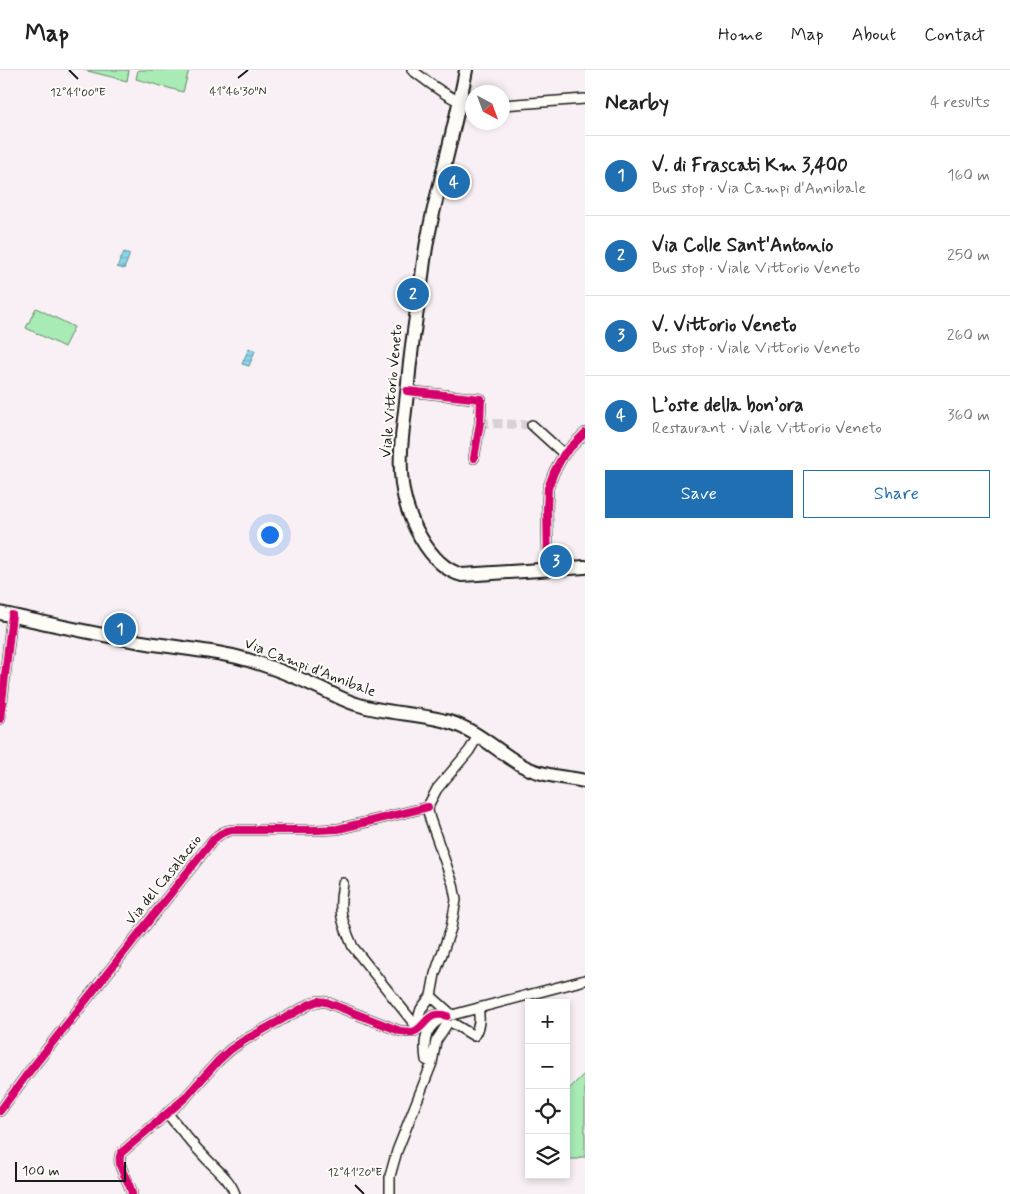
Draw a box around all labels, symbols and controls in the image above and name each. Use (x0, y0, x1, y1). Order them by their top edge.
text: Map (25, 19, 69, 50)
text: Home (718, 23, 763, 47)
text: Map (791, 23, 824, 47)
text: About (852, 23, 896, 47)
text: Contact (924, 23, 985, 47)
text: 41°46'30"N (209, 84, 267, 100)
text: 12°41'00"E (50, 85, 106, 101)
north arrow (465, 85, 510, 130)
text: Nearby (605, 89, 669, 117)
text: 4 results (930, 92, 990, 113)
text: V. di Frascati Km 3,400 (652, 153, 848, 178)
pin: 4 (438, 163, 470, 201)
text: 1 (617, 165, 625, 186)
text: 160 m (947, 165, 990, 186)
text: Bus stop · Via Campi d'Annibale (652, 178, 866, 199)
text: Via Colle Sant'Antonio (652, 233, 833, 258)
text: 2 (617, 245, 625, 266)
text: 250 m (947, 245, 990, 266)
text: Bus stop · Viale Vittorio Veneto (652, 258, 860, 279)
pin: 2 (397, 275, 429, 313)
text: V. Vittorio Veneto (652, 313, 797, 338)
street label: Viale Vittorio Veneto (376, 323, 408, 459)
text: 3 (617, 325, 625, 346)
text: 260 m (947, 325, 990, 346)
text: Bus stop · Viale Vittorio Veneto (652, 338, 860, 359)
text: L’oste della bon’ora (652, 393, 804, 418)
text: 4 (616, 405, 626, 426)
text: 360 m (947, 405, 990, 426)
text: Restaurant · Viale Vittorio Veneto (652, 418, 882, 439)
button: Save (605, 470, 793, 518)
button: Share (803, 470, 990, 518)
your location (257, 522, 283, 548)
pin: 3 (540, 542, 572, 580)
pin: 1 (104, 610, 136, 648)
street label: Via Campi d'Annibale (241, 634, 379, 702)
street label: Via del Casalaccio (121, 830, 207, 930)
map controls (525, 999, 570, 1179)
button: + (525, 999, 570, 1044)
button: − (525, 1044, 570, 1089)
button: locate (525, 1089, 570, 1134)
button: layers (525, 1134, 570, 1179)
scale bar (15, 1159, 126, 1182)
text: 100 m (22, 1162, 60, 1180)
text: 12°41'20"E (328, 1165, 382, 1181)

